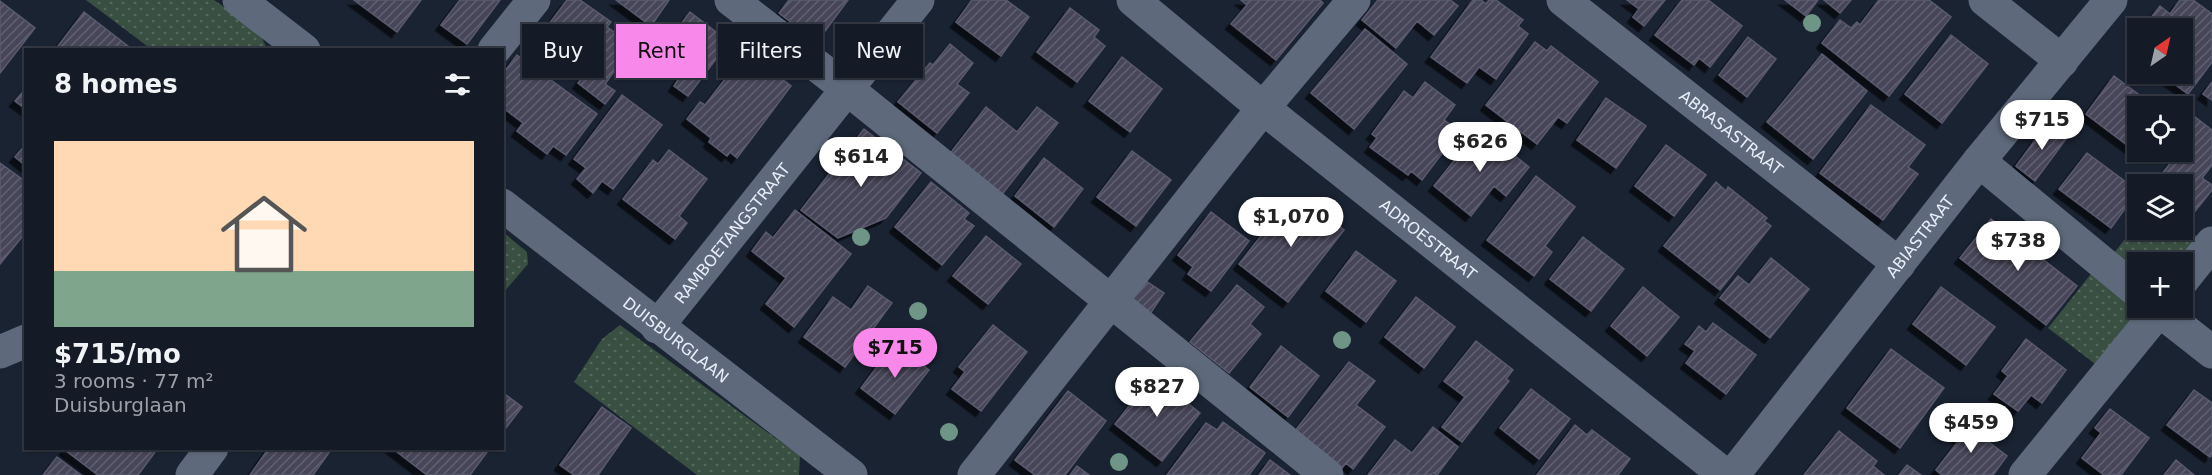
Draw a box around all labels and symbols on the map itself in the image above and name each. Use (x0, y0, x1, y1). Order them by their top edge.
north arrow (2127, 18, 2193, 84)
street label: ABRASASTRAAT (1676, 86, 1787, 179)
pin: $715 (2006, 100, 2078, 151)
pin: $626 (1444, 122, 1516, 173)
pin: $614 (825, 137, 897, 188)
street label: RAMBOETANGSTRAAT (671, 160, 794, 307)
street label: ABIASTRAAT (1882, 192, 1958, 282)
street label: ADROESTRAAT (1376, 195, 1480, 284)
pin: $1,070 (1242, 197, 1340, 248)
pin: $738 (1982, 221, 2054, 272)
street label: DUISBURGLAAN (619, 293, 732, 387)
pin: $715 (859, 328, 931, 379)
pin: $827 (1121, 367, 1193, 418)
pin: $459 (1935, 403, 2007, 454)

